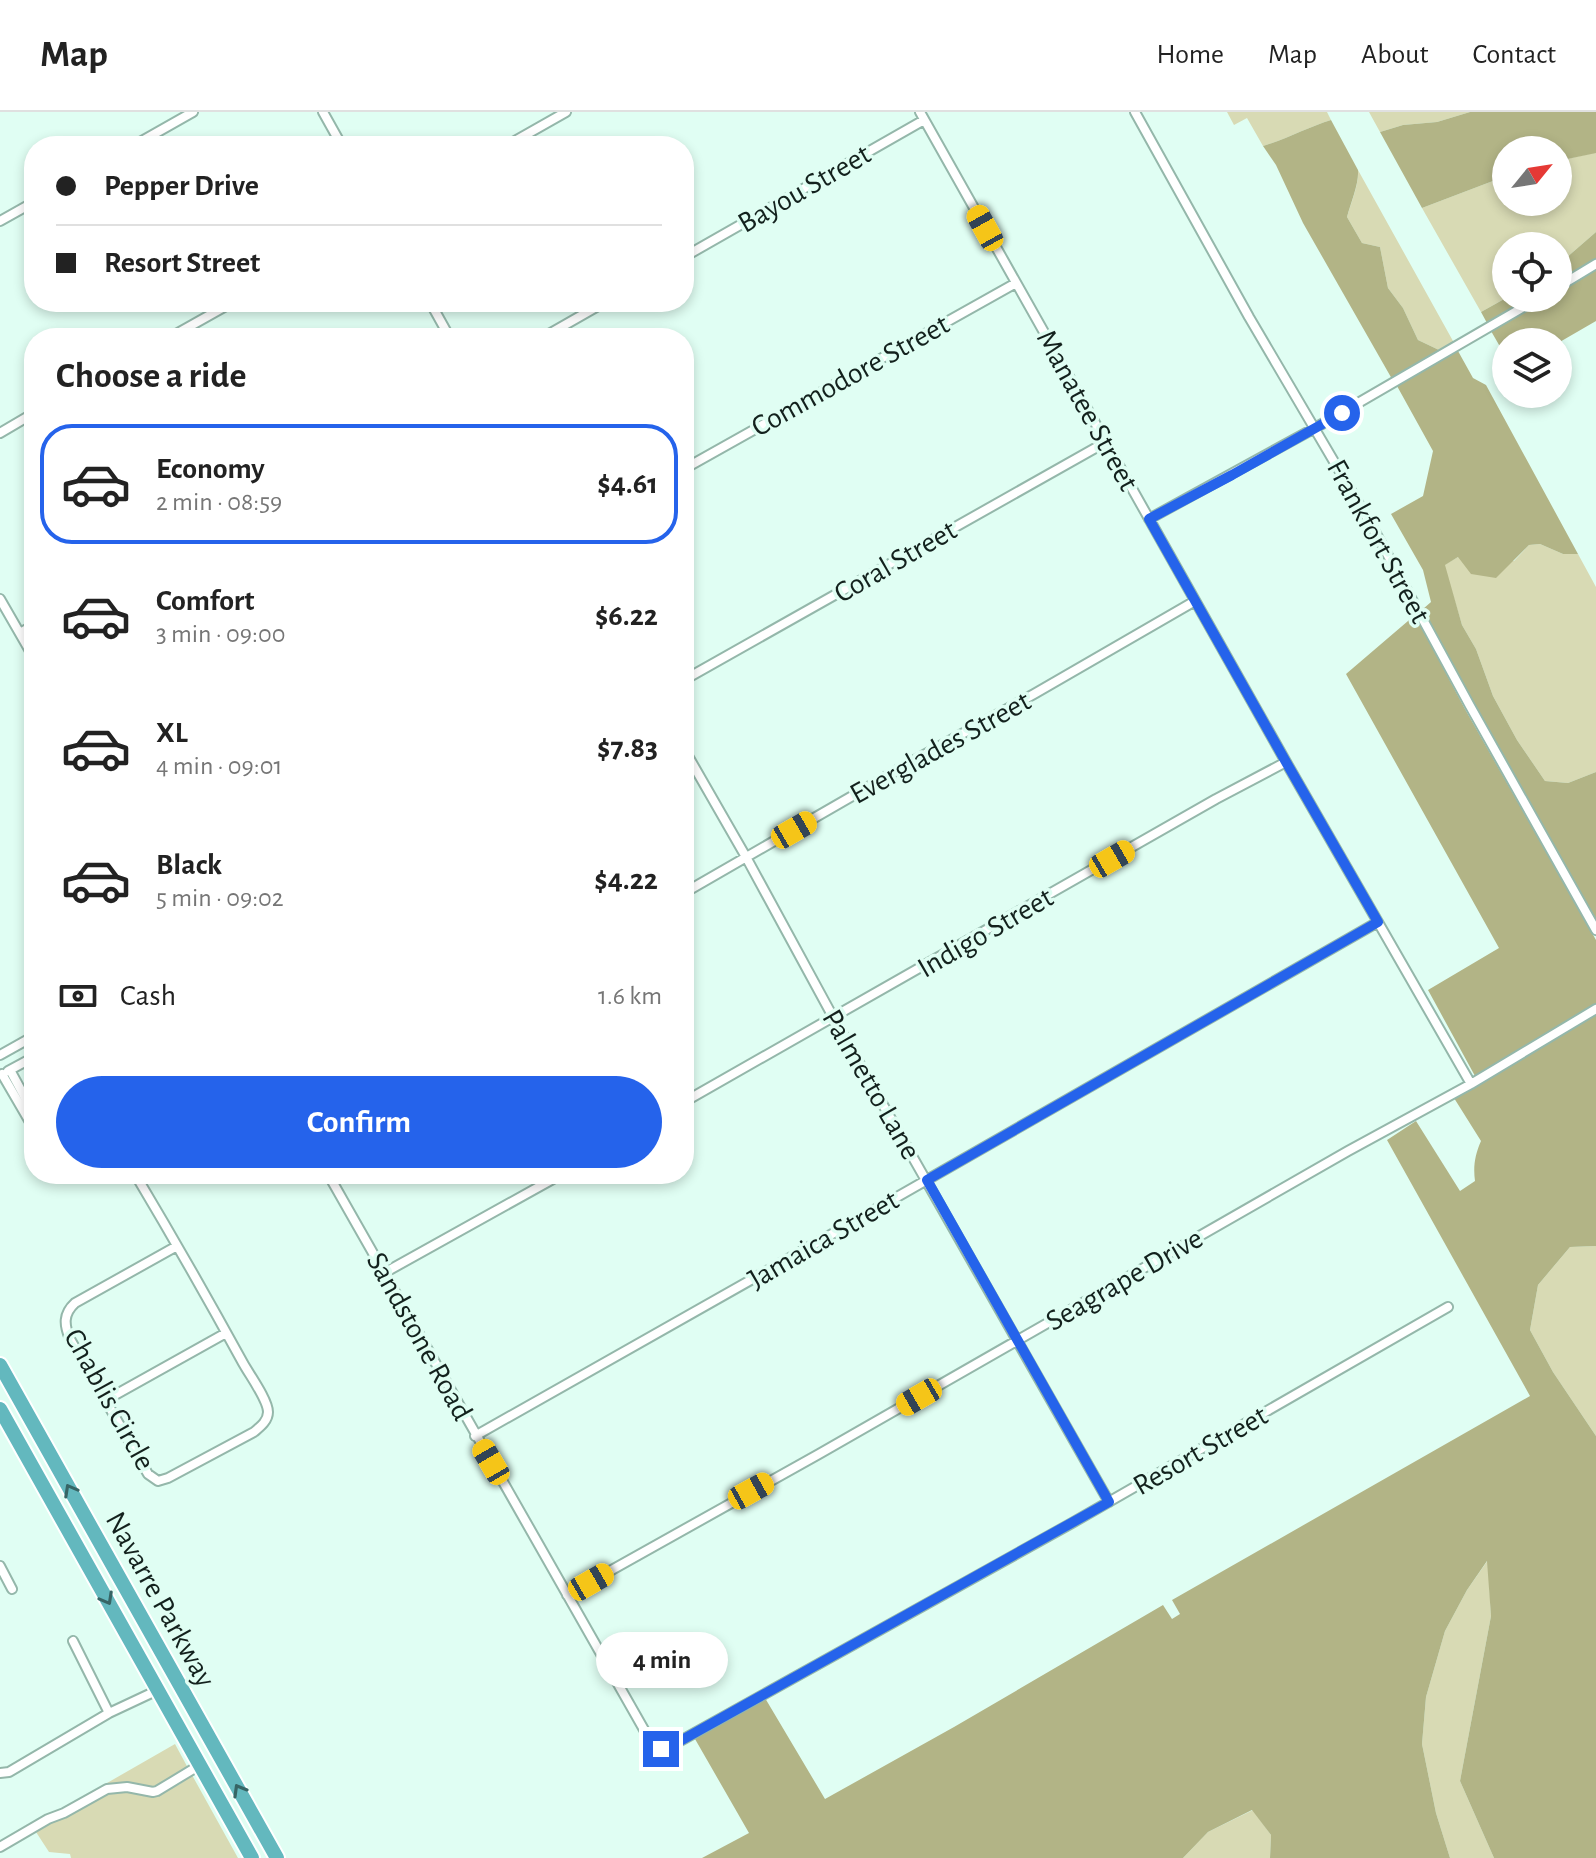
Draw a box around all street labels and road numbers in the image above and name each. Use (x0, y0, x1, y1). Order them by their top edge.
street label: Bayou Street (733, 139, 876, 239)
street label: Commodore Street (747, 309, 955, 443)
street label: Manatee Street (1031, 325, 1144, 496)
street label: Frankfort Street (1321, 455, 1436, 629)
street label: Coral Street (829, 515, 962, 609)
street label: Everglades Street (845, 686, 1036, 810)
street label: Indigo Street (913, 882, 1059, 984)
street label: Palmetto Lane (816, 1004, 926, 1165)
street label: Jamaica Street (743, 1185, 904, 1295)
street label: Seagrape Drive (1041, 1223, 1208, 1337)
street label: Sandstone Road (361, 1248, 478, 1425)
street label: Chablis Circle (58, 1324, 160, 1475)
street label: Resort Street (1128, 1400, 1273, 1501)
street label: Navarre Parkway (100, 1507, 221, 1692)

